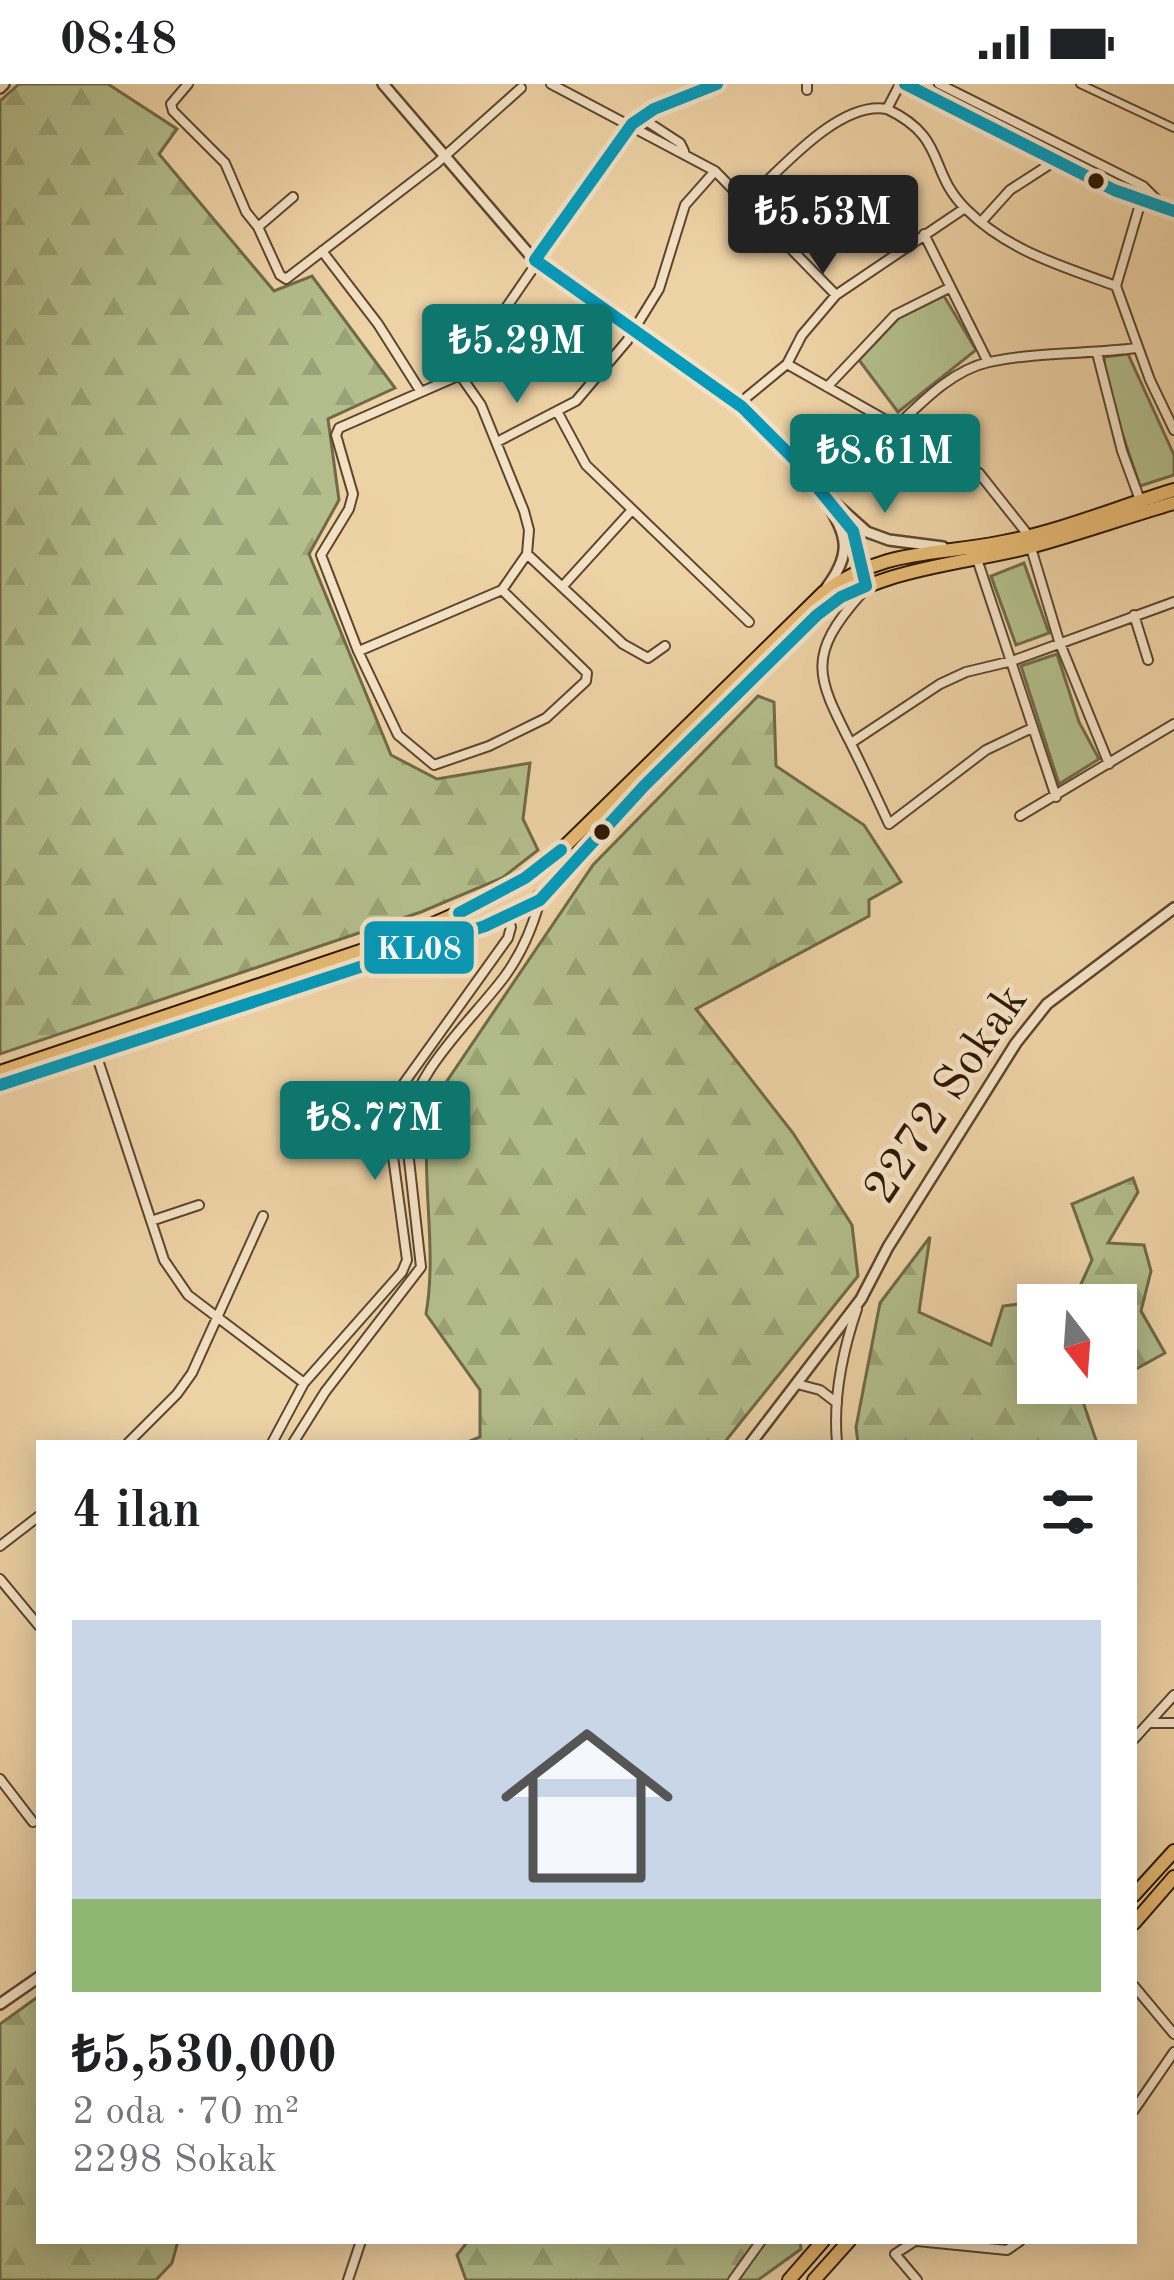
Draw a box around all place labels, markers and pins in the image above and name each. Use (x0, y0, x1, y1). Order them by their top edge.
unlabelled marker (1085, 170, 1107, 192)
pin: ₺5.53M (725, 175, 921, 277)
pin: ₺5.29M (419, 304, 615, 406)
pin: ₺8.61M (787, 414, 983, 516)
unlabelled marker (591, 821, 613, 843)
pin: ₺8.77M (277, 1081, 473, 1183)

